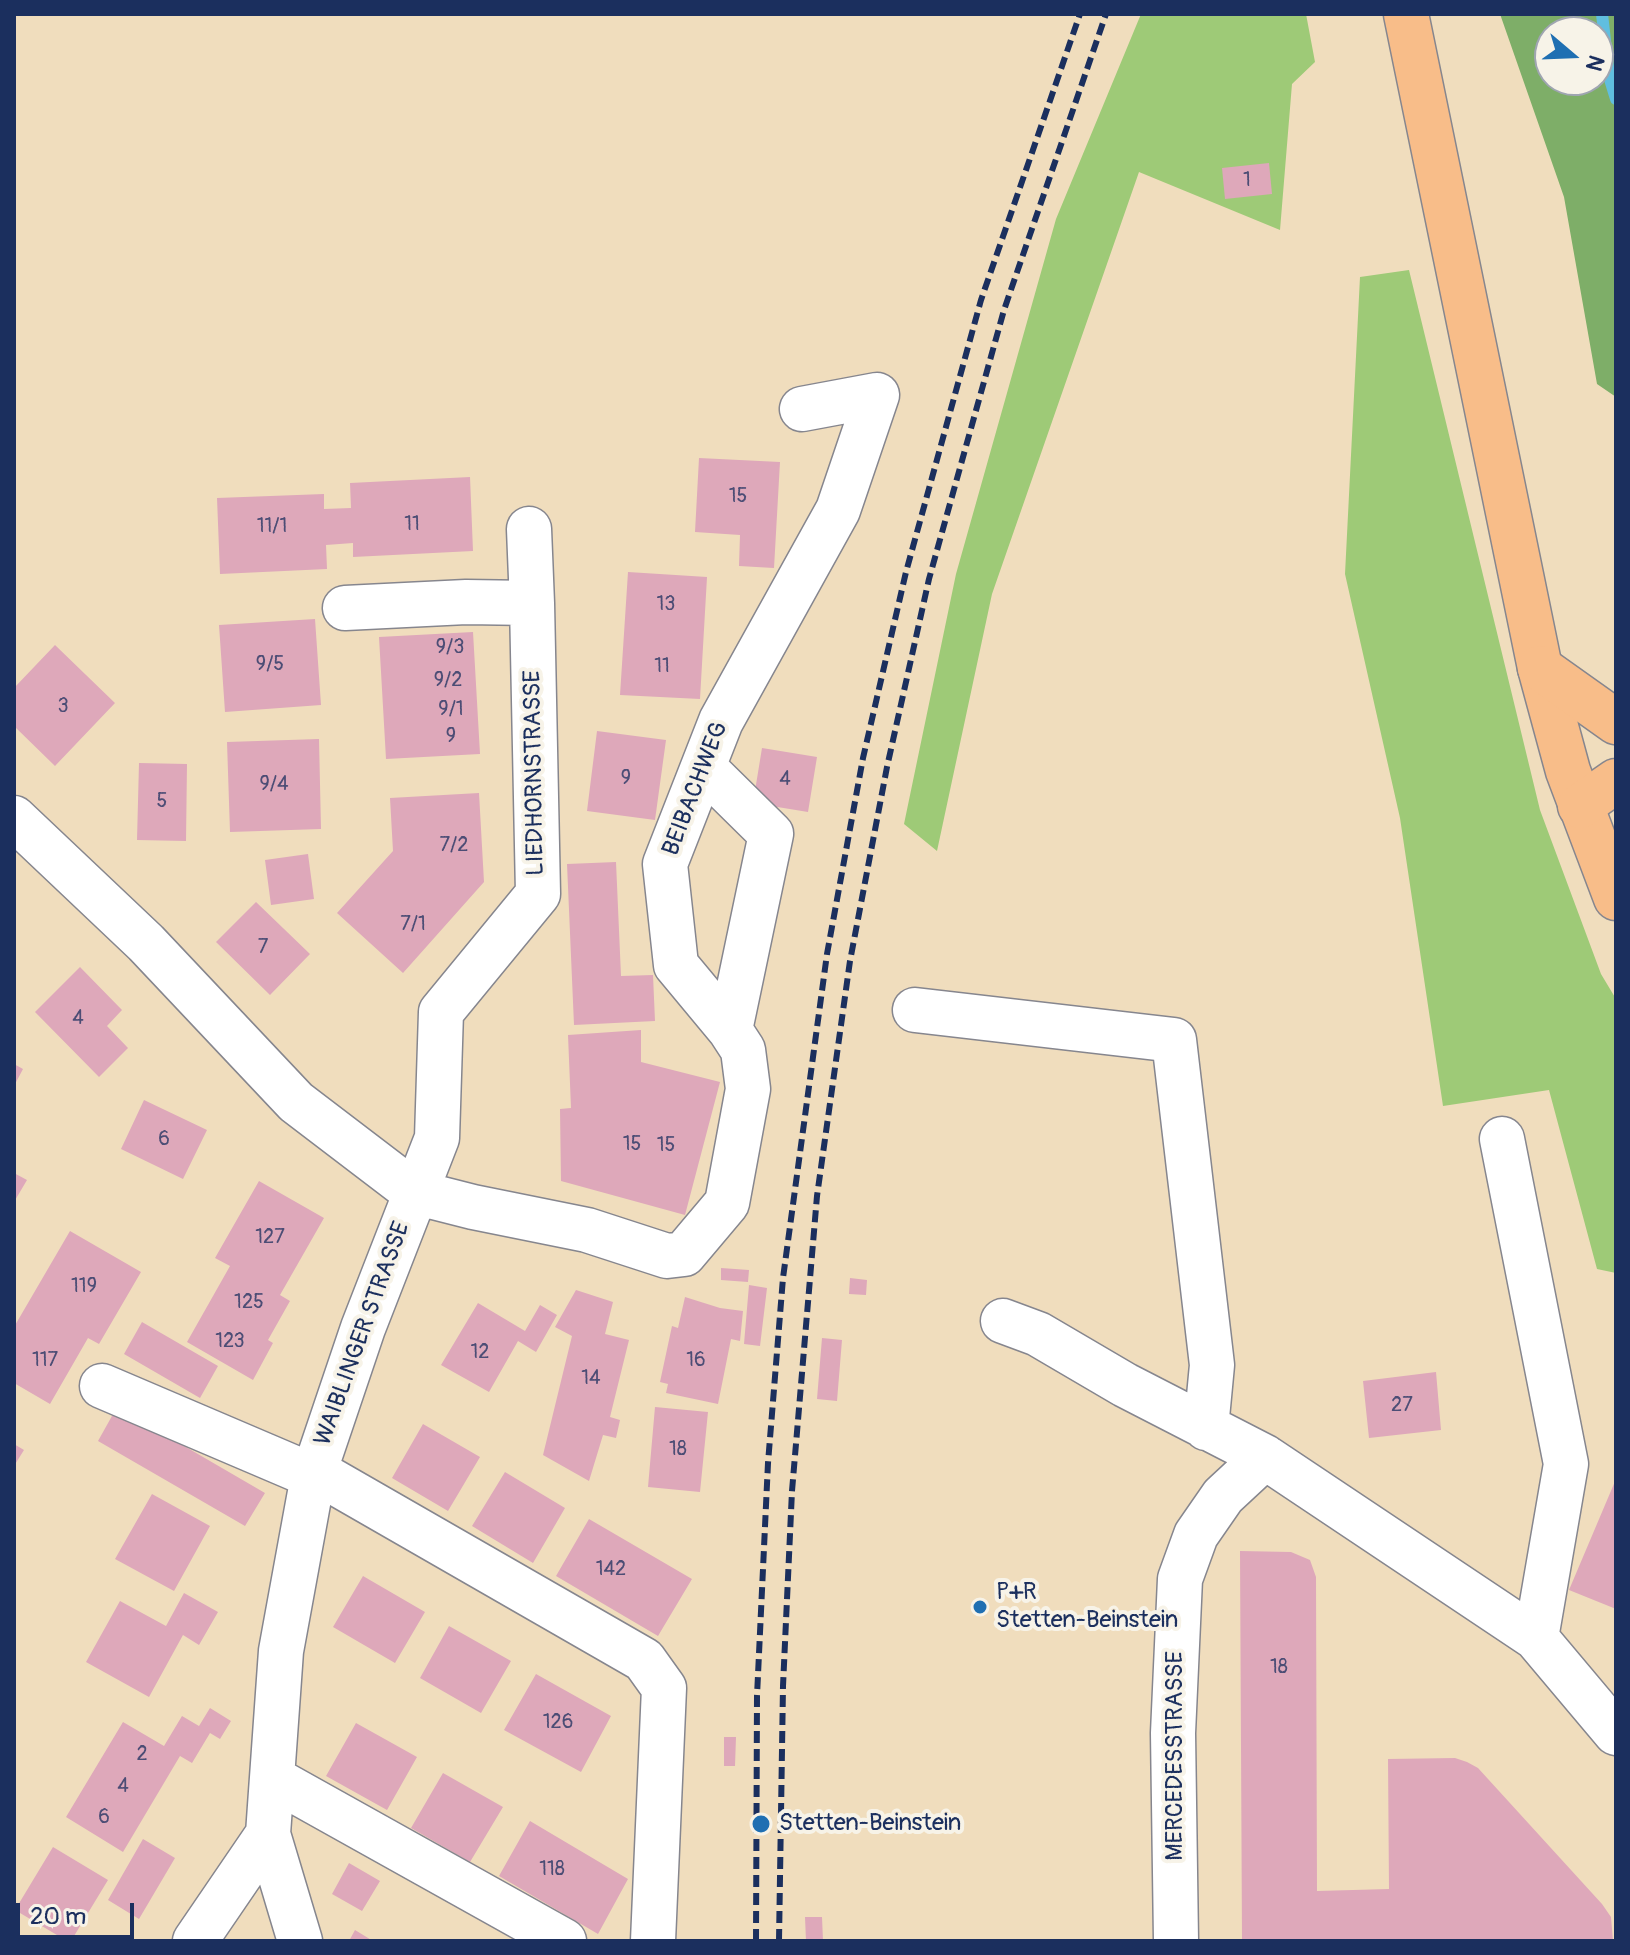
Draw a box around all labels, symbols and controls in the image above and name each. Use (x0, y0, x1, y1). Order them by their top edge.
north arrow (1534, 16, 1614, 96)
text: N (1579, 52, 1610, 75)
house number: 1 (1243, 169, 1251, 193)
house number: 15 (729, 485, 747, 509)
house number: 11 (404, 513, 420, 537)
house number: 11/1 (257, 515, 287, 539)
house number: 13 (657, 593, 675, 617)
house number: 9/3 (436, 636, 464, 660)
house number: 9/5 (256, 653, 284, 677)
house number: 11 (654, 655, 670, 679)
house number: 9/2 (434, 669, 462, 693)
street label: LIEDHORNSTRASSE (519, 670, 551, 876)
house number: 3 (57, 695, 69, 719)
house number: 9/1 (438, 698, 464, 722)
street label: BEIBACHWEG (657, 718, 735, 860)
house number: 9 (446, 725, 456, 749)
house number: 9 (621, 767, 631, 791)
house number: 4 (779, 768, 791, 792)
house number: 9/4 (259, 773, 289, 797)
house number: 5 (157, 790, 167, 814)
house number: 7/2 (440, 834, 468, 858)
house number: 7/1 (400, 913, 426, 937)
house number: 7 (258, 936, 268, 960)
house number: 4 (72, 1007, 84, 1031)
house number: 6 (158, 1128, 170, 1152)
house number: 15 (623, 1133, 641, 1157)
house number: 15 (657, 1134, 675, 1158)
street label: WAIBLINGER STRASSE (309, 1218, 417, 1450)
house number: 127 (255, 1226, 285, 1250)
house number: 119 (71, 1275, 97, 1299)
house number: 125 (234, 1291, 264, 1315)
house number: 123 (215, 1330, 245, 1354)
house number: 12 (471, 1341, 489, 1365)
house number: 117 (32, 1349, 58, 1373)
house number: 16 (686, 1349, 706, 1373)
house number: 14 (581, 1367, 601, 1391)
house number: 27 (1391, 1394, 1413, 1418)
house number: 18 (669, 1438, 687, 1462)
house number: 142 (596, 1558, 626, 1582)
place label: P+R Stetten-Beinstein (996, 1579, 1178, 1635)
marker: P+R Stetten-Beinstein (971, 1598, 989, 1616)
street label: MERCEDESSTRASSE (1162, 1651, 1190, 1861)
house number: 18 (1270, 1656, 1288, 1680)
house number: 126 (543, 1711, 573, 1735)
house number: 2 (136, 1743, 148, 1767)
house number: 4 (117, 1775, 129, 1799)
house number: 6 (98, 1806, 110, 1830)
place label: Stetten-Beinstein (779, 1810, 961, 1838)
marker: Stetten-Beinstein (750, 1813, 772, 1835)
house number: 118 (539, 1858, 565, 1882)
scale bar (20, 1887, 138, 1937)
text: 20 m (30, 1902, 86, 1931)

